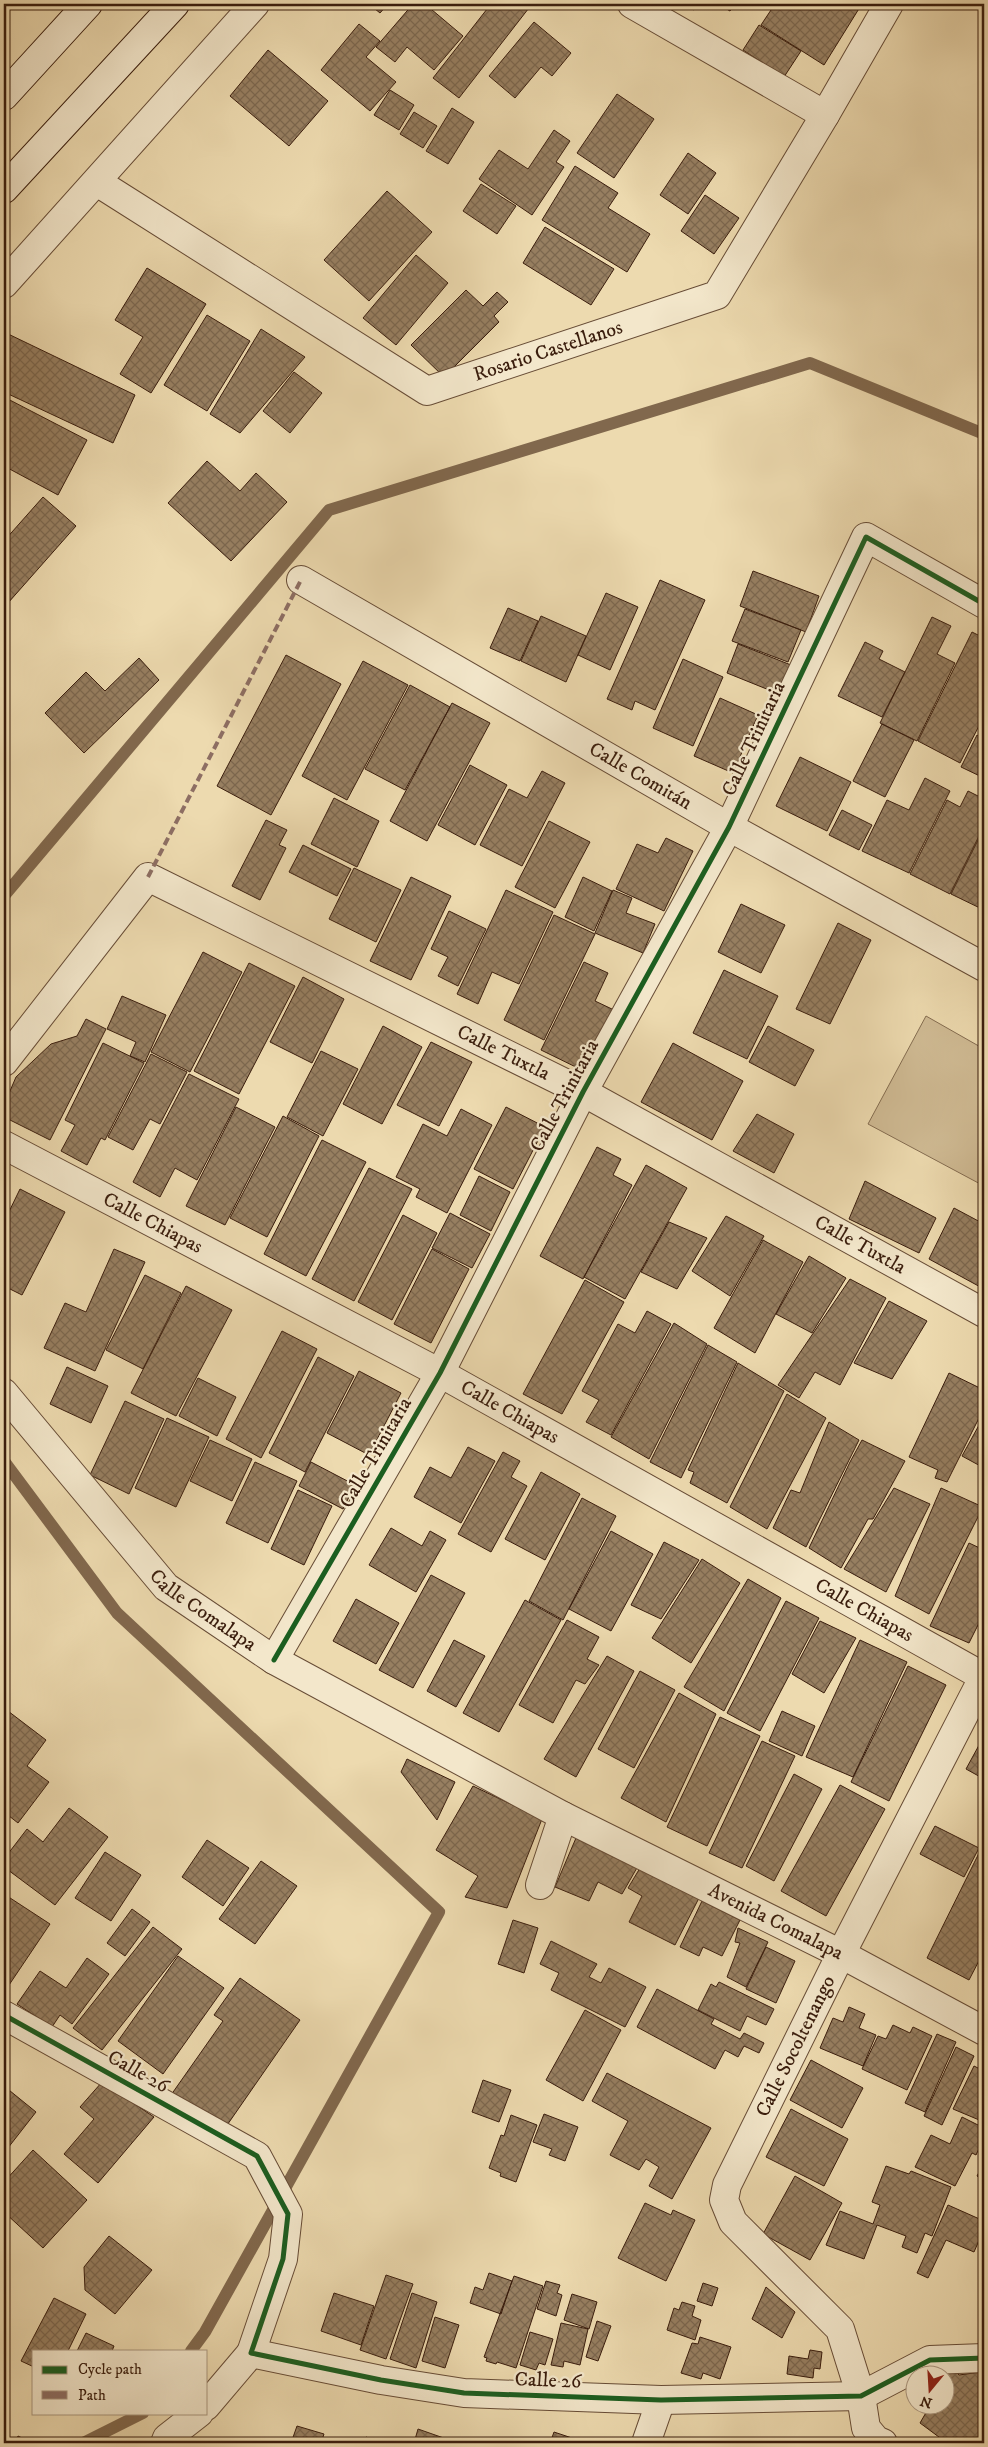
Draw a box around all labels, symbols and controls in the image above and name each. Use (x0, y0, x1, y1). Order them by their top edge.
street label: Rosario Castellanos (470, 315, 626, 387)
street label: Calle Trinitaria (717, 677, 792, 800)
street label: Calle Comitán (585, 736, 697, 816)
street label: Calle Tuxtla (453, 1019, 555, 1086)
street label: Calle Trinitaria (525, 1035, 605, 1156)
street label: Calle Chiapas (99, 1187, 207, 1259)
street label: Calle Tuxtla (810, 1209, 911, 1280)
street label: Calle Chiapas (456, 1375, 564, 1450)
street label: Calle Trinitaria (334, 1393, 418, 1513)
street label: Calle Comalapa (144, 1564, 261, 1657)
street label: Calle Chiapas (811, 1573, 918, 1648)
street label: Avenida Comalapa (704, 1878, 848, 1966)
street label: Calle Socoltenango (750, 1971, 841, 2121)
street label: Calle 26 (103, 2045, 174, 2099)
legend (32, 2350, 208, 2414)
text: Cycle path (78, 2360, 142, 2379)
north arrow (906, 2364, 956, 2414)
street label: Calle 26 (514, 2367, 582, 2395)
text: Path (78, 2386, 106, 2405)
text: N (918, 2391, 935, 2412)

